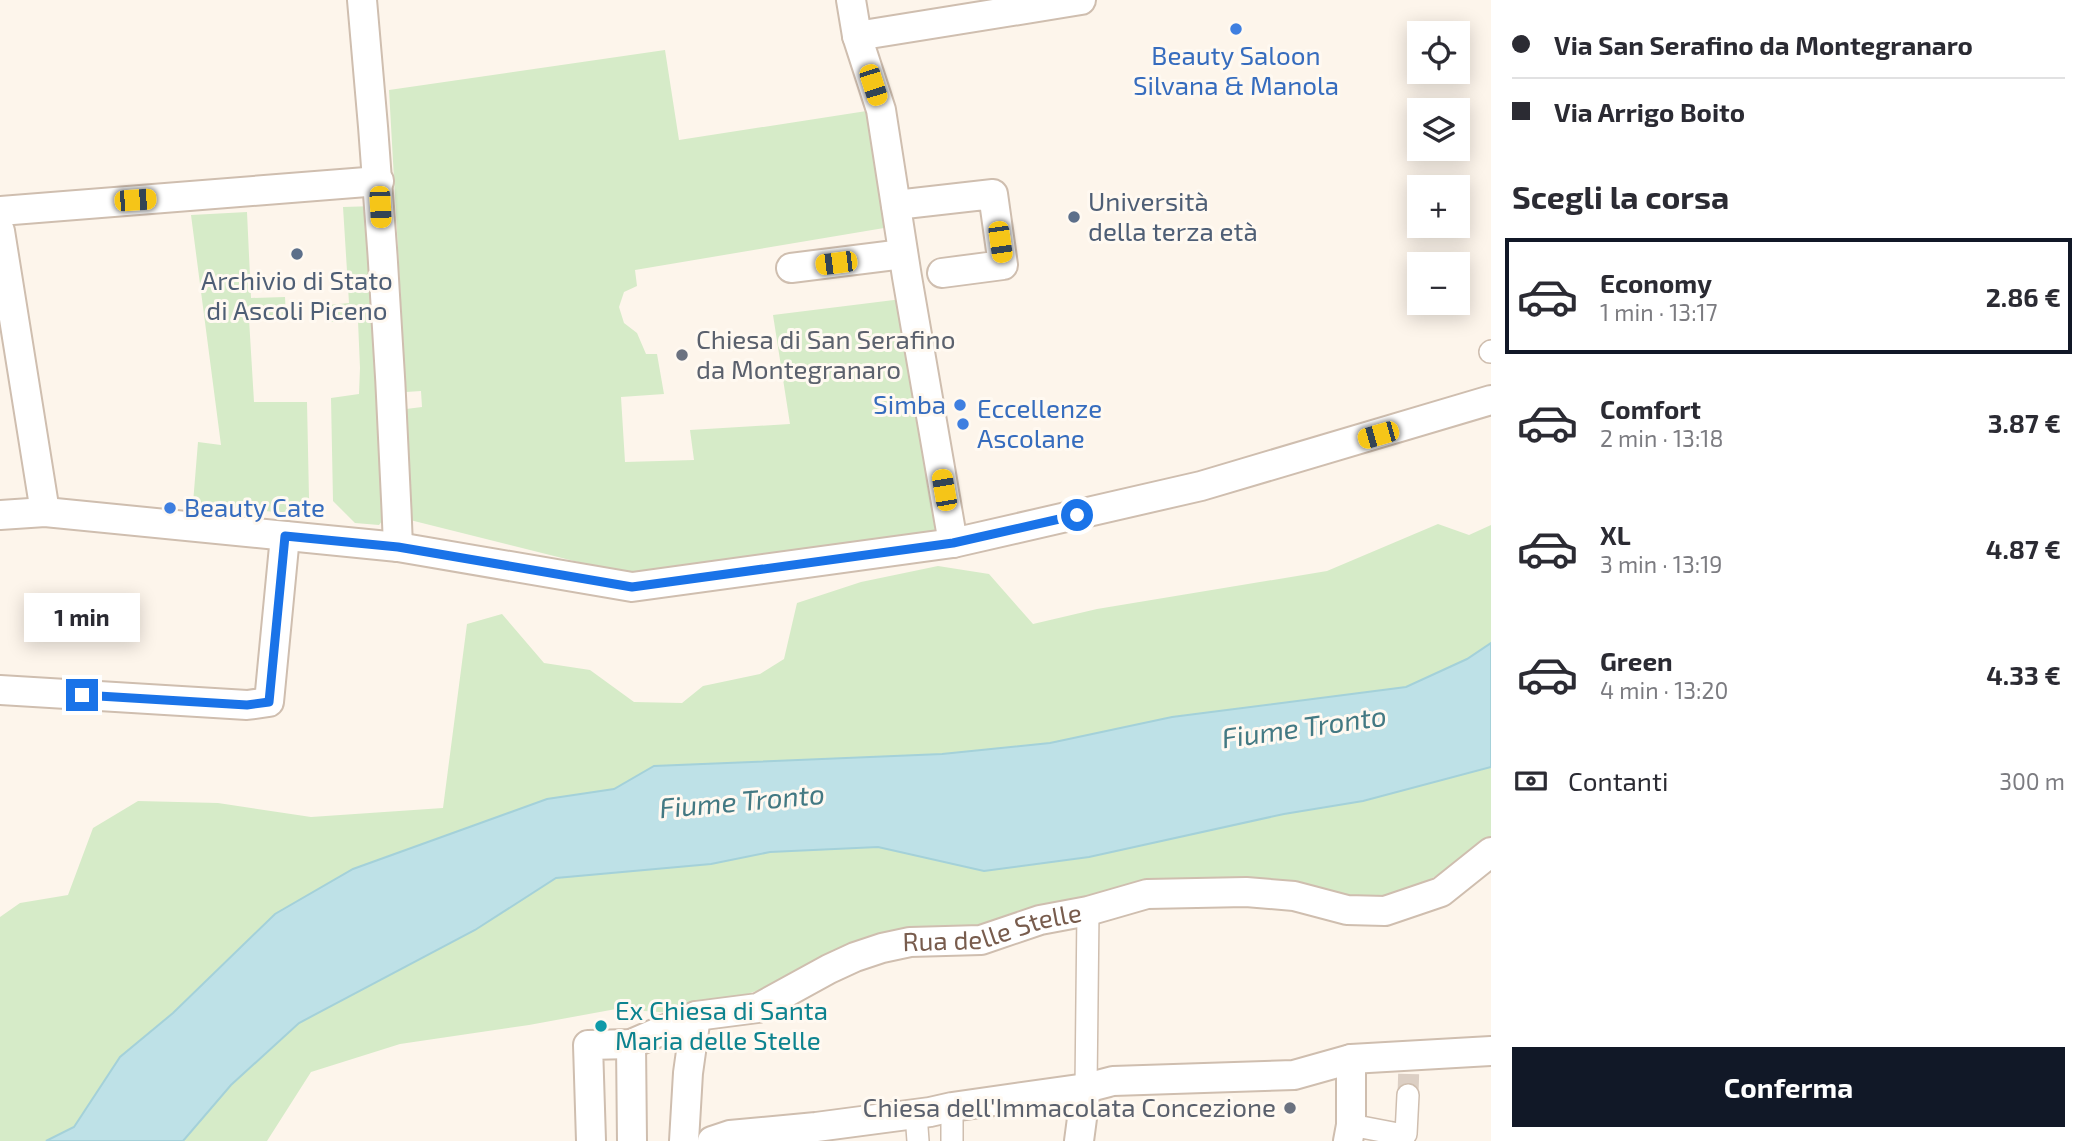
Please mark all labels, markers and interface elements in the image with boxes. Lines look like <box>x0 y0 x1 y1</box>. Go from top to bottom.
marker: Beauty Saloon Silvana & Manola <box>1228 21 1244 37</box>
map controls <box>1407 21 1470 315</box>
button: locate <box>1407 21 1470 84</box>
text: Via San Serafino da Montegranaro <box>1554 29 1973 60</box>
place label: Beauty Saloon Silvana & Manola <box>1133 39 1339 100</box>
car <box>857 62 890 108</box>
text: Via Arrigo Boito <box>1554 96 1745 127</box>
button: layers <box>1407 98 1470 161</box>
button: + <box>1407 175 1470 238</box>
text: Scegli la corsa <box>1512 177 1729 215</box>
car <box>369 185 392 229</box>
place label: Università della terza età <box>1088 185 1258 246</box>
car <box>114 188 157 212</box>
marker: Università della terza età <box>1066 209 1082 225</box>
car <box>987 220 1014 264</box>
marker: Archivio di Stato di Ascoli Piceno <box>289 246 305 262</box>
car <box>814 250 859 276</box>
button: − <box>1407 252 1470 315</box>
place label: Archivio di Stato di Ascoli Piceno <box>201 264 393 325</box>
icon: car <box>1516 265 1579 328</box>
text: Economy <box>1600 267 1712 298</box>
text: 2.86 € <box>1986 281 2061 312</box>
text: 1 min · 13:17 <box>1600 298 1717 326</box>
place label: Chiesa di San Serafino da Montegranaro <box>696 323 955 384</box>
marker: Chiesa di San Serafino da Montegranaro <box>674 347 690 363</box>
place label: Simba <box>873 388 946 419</box>
icon: car <box>1516 391 1579 454</box>
place label: Eccellenze Ascolane <box>977 392 1102 453</box>
text: Comfort <box>1600 393 1701 424</box>
marker: Simba <box>952 397 968 413</box>
text: 3.87 € <box>1988 407 2061 438</box>
marker: Eccellenze Ascolane <box>955 416 971 432</box>
car <box>1355 419 1402 451</box>
text: 2 min · 13:18 <box>1600 424 1723 452</box>
car <box>931 467 958 513</box>
place label: Beauty Cate <box>184 491 325 522</box>
route start <box>1061 499 1093 531</box>
marker: Beauty Cate <box>162 500 178 516</box>
icon: car <box>1516 517 1579 580</box>
text: XL <box>1600 519 1631 550</box>
text: 4.87 € <box>1986 533 2061 564</box>
text: 3 min · 13:19 <box>1600 550 1723 578</box>
callout: 1 min <box>24 594 140 642</box>
text: 1 min <box>54 603 110 631</box>
icon: car <box>1516 643 1579 706</box>
text: Green <box>1600 645 1673 676</box>
text: 4.33 € <box>1986 659 2061 690</box>
text: 4 min · 13:20 <box>1600 676 1728 704</box>
route end <box>66 679 98 711</box>
water label: Fiume Tronto <box>1219 698 1388 754</box>
icon: cash <box>1512 762 1550 800</box>
text: Contanti <box>1568 765 1668 796</box>
text: 300 m <box>1999 767 2065 795</box>
water label: Fiume Tronto <box>658 776 826 824</box>
street label: Rua delle Stelle <box>902 896 1084 956</box>
place label: Ex Chiesa di Santa Maria delle Stelle <box>615 994 828 1055</box>
marker: Ex Chiesa di Santa Maria delle Stelle <box>593 1018 609 1034</box>
button: Conferma <box>1512 1047 2065 1127</box>
place label: Chiesa dell'Immacolata Concezione <box>863 1091 1276 1122</box>
marker: Chiesa dell'Immacolata Concezione <box>1282 1100 1298 1116</box>

